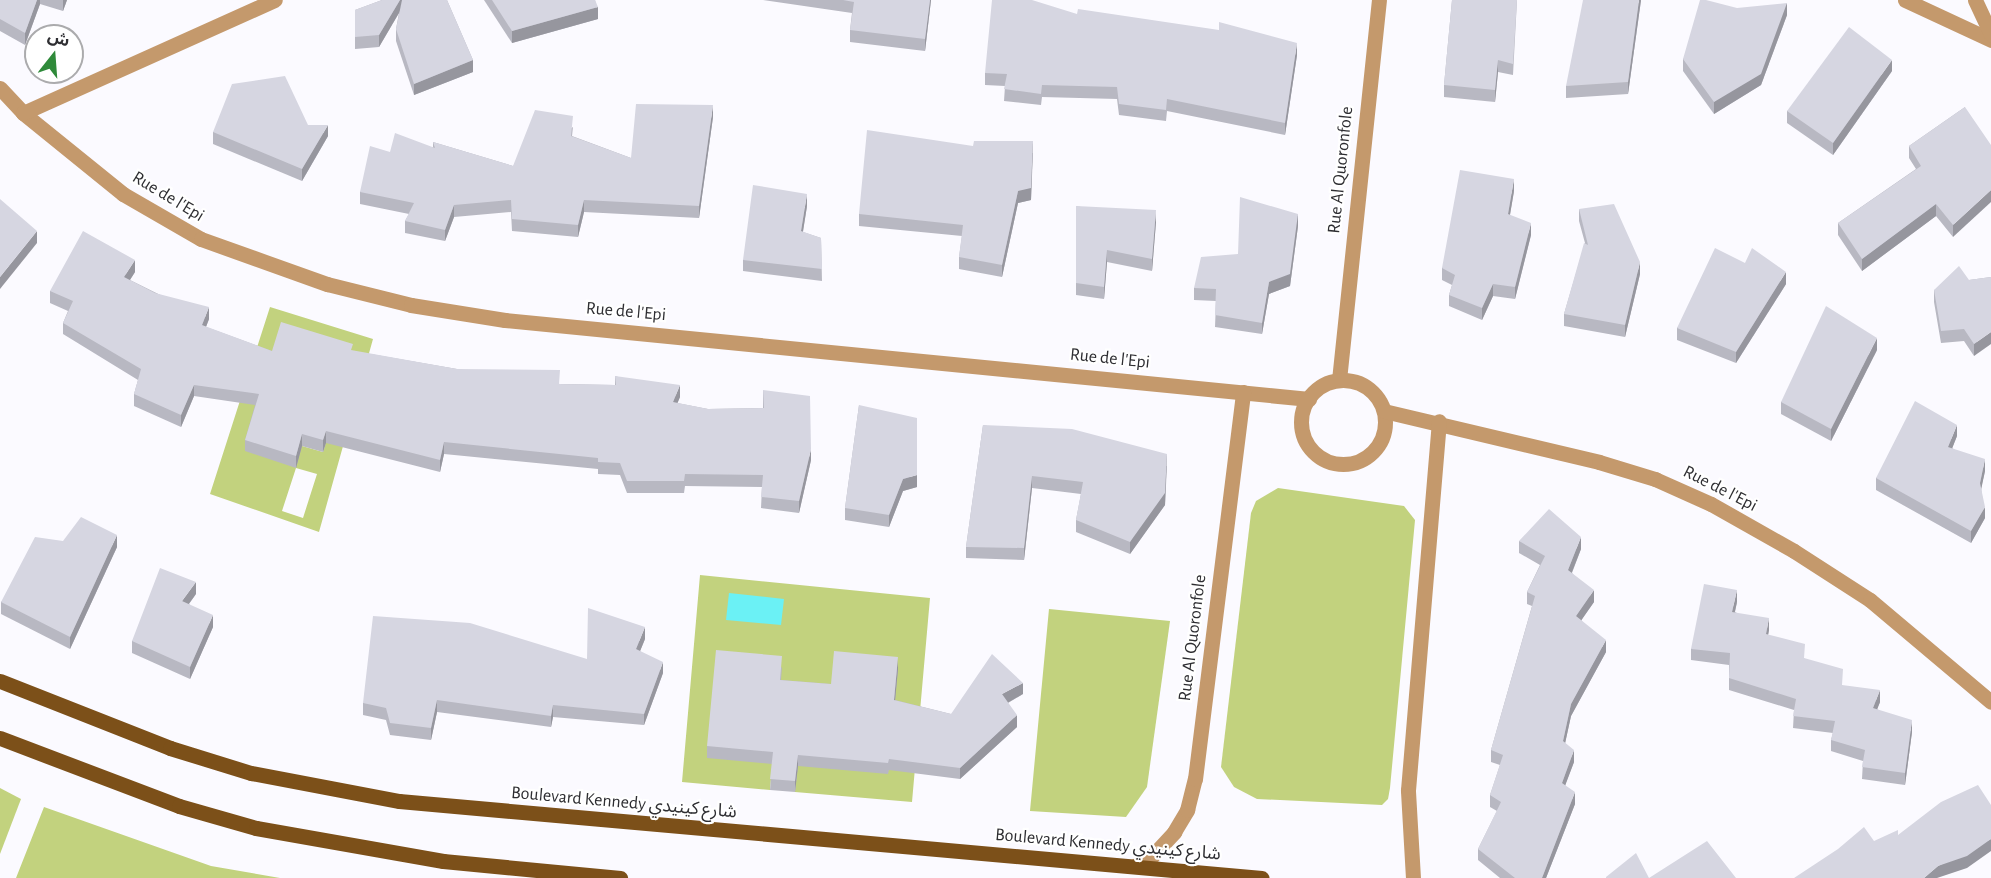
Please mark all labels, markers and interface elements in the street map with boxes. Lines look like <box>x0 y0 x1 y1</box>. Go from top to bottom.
north arrow <box>24 24 84 84</box>
text: ش <box>46 28 71 50</box>
street label: Rue Al Quoronfole <box>1324 105 1358 235</box>
street label: Rue de l'Epi <box>128 167 208 227</box>
street label: Rue de l'Epi <box>585 298 667 326</box>
street label: Rue de l'Epi <box>1069 344 1151 374</box>
street label: Rue de l'Epi <box>1679 461 1761 517</box>
street label: Rue Al Quoronfole <box>1175 573 1211 703</box>
street label: Boulevard Kennedy شارع كينيدي <box>510 782 738 824</box>
street label: Boulevard Kennedy شارع كينيدي <box>994 824 1222 866</box>

